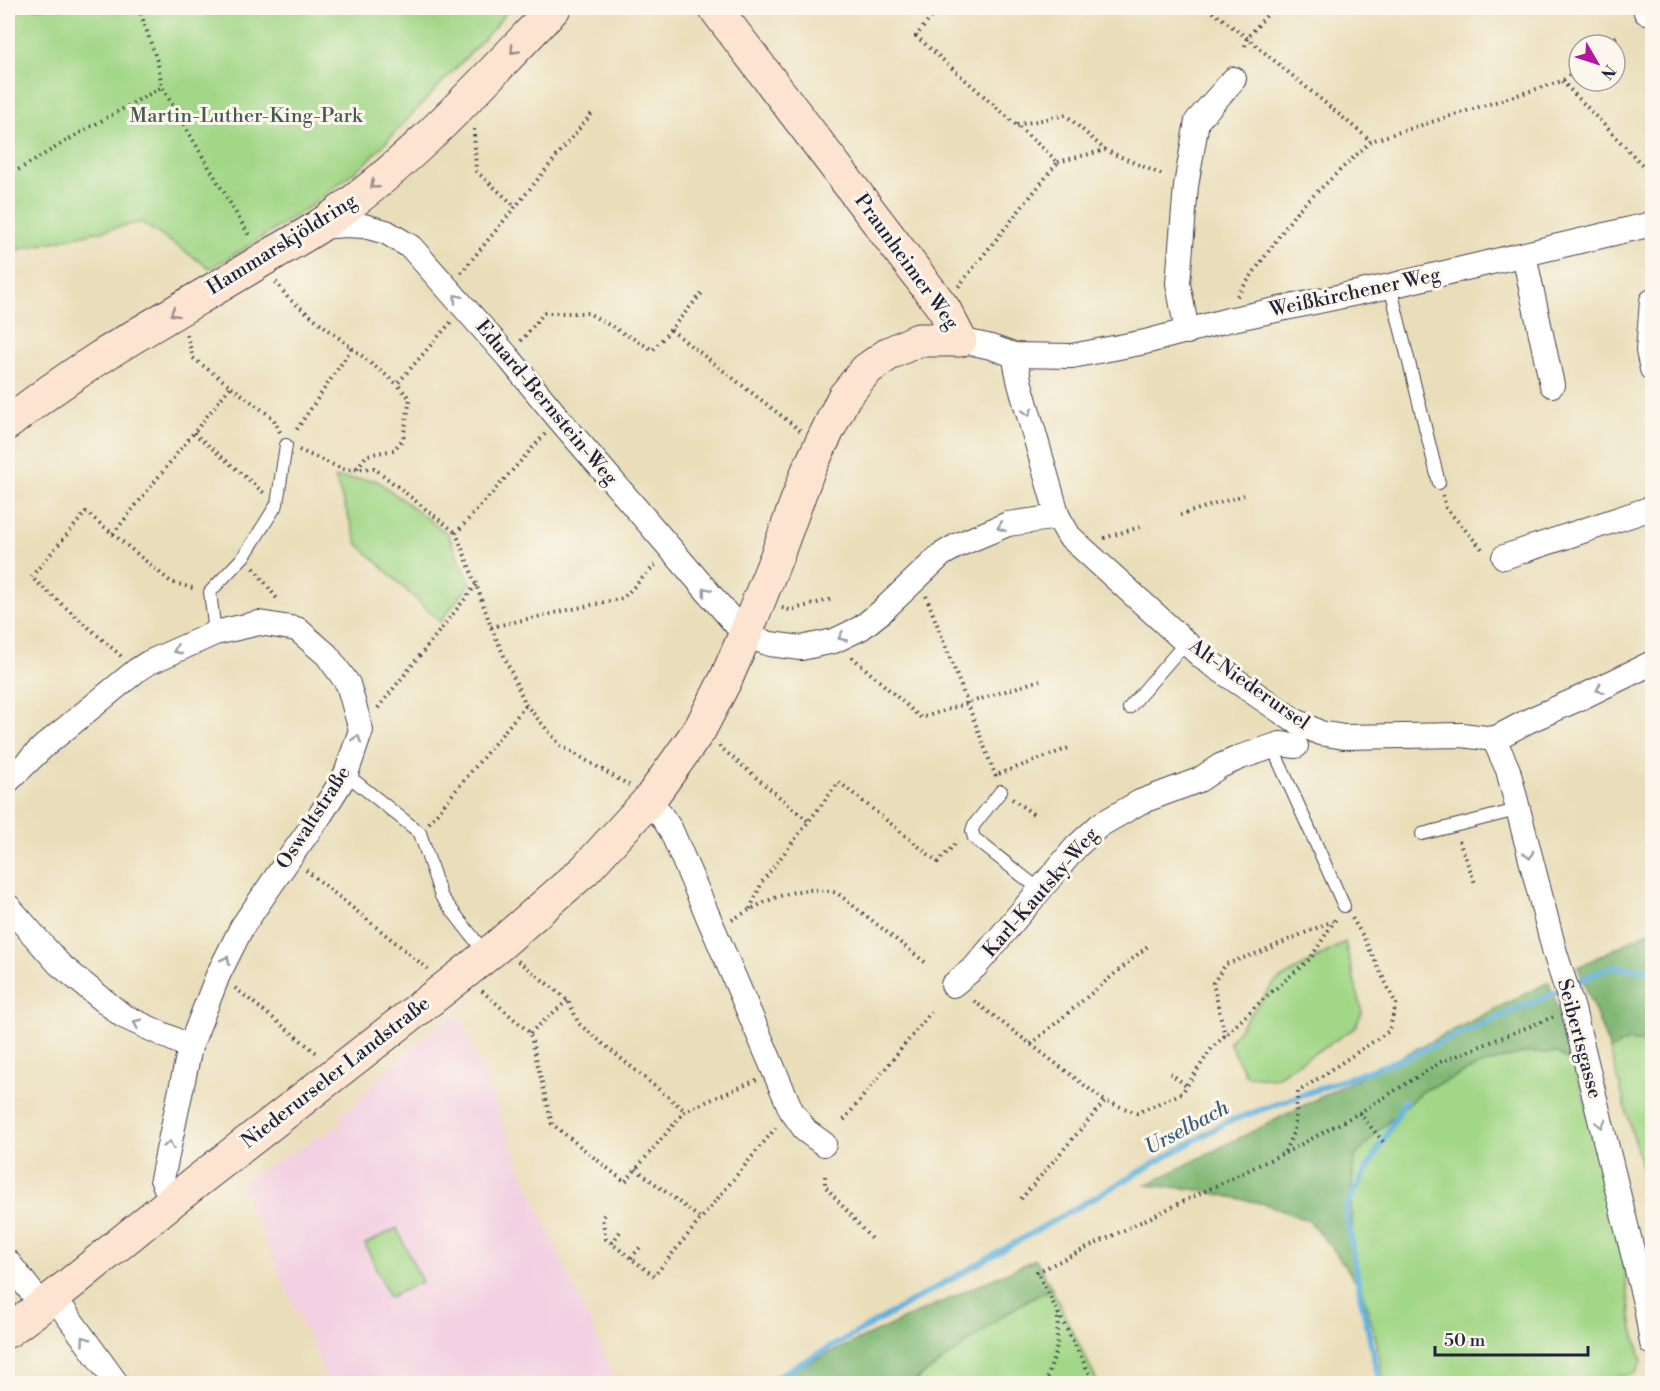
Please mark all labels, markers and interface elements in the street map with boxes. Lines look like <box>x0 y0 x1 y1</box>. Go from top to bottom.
north arrow <box>1567 33 1627 93</box>
one-way arrow <box>510 43 521 54</box>
text: N <box>1596 61 1620 83</box>
park label: Martin-Luther-King-Park <box>130 104 364 129</box>
one-way arrow <box>369 178 380 189</box>
street label: Hammarskjöldring <box>202 188 362 301</box>
street label: Praunheimer Weg <box>848 189 964 335</box>
street label: Weißkirchener Weg <box>1266 263 1443 324</box>
one-way arrow <box>454 294 465 305</box>
one-way arrow <box>170 306 180 317</box>
street label: Eduard-Bernstein-Weg <box>470 315 623 491</box>
one-way arrow <box>1021 406 1033 417</box>
one-way arrow <box>996 520 1006 533</box>
one-way arrow <box>702 587 713 598</box>
one-way arrow <box>838 630 849 642</box>
street label: Alt-Niederursel <box>1183 634 1314 736</box>
one-way arrow <box>173 643 184 655</box>
one-way arrow <box>1595 681 1606 693</box>
one-way arrow <box>350 734 362 745</box>
street label: Oswaltstraße <box>271 762 357 874</box>
street label: Karl-Kautsky-Weg <box>978 822 1105 963</box>
one-way arrow <box>1522 850 1535 860</box>
one-way arrow <box>219 955 230 966</box>
street label: Seibertsgasse <box>1551 976 1607 1102</box>
street label: Niederurseler Landstraße <box>237 992 435 1154</box>
one-way arrow <box>132 1018 143 1030</box>
water label: Urselbach <box>1140 1095 1234 1161</box>
one-way arrow <box>1594 1118 1607 1128</box>
one-way arrow <box>162 1141 175 1151</box>
scale bar <box>1435 1319 1588 1357</box>
text: 50 m <box>1444 1329 1486 1352</box>
one-way arrow <box>82 1336 93 1347</box>

